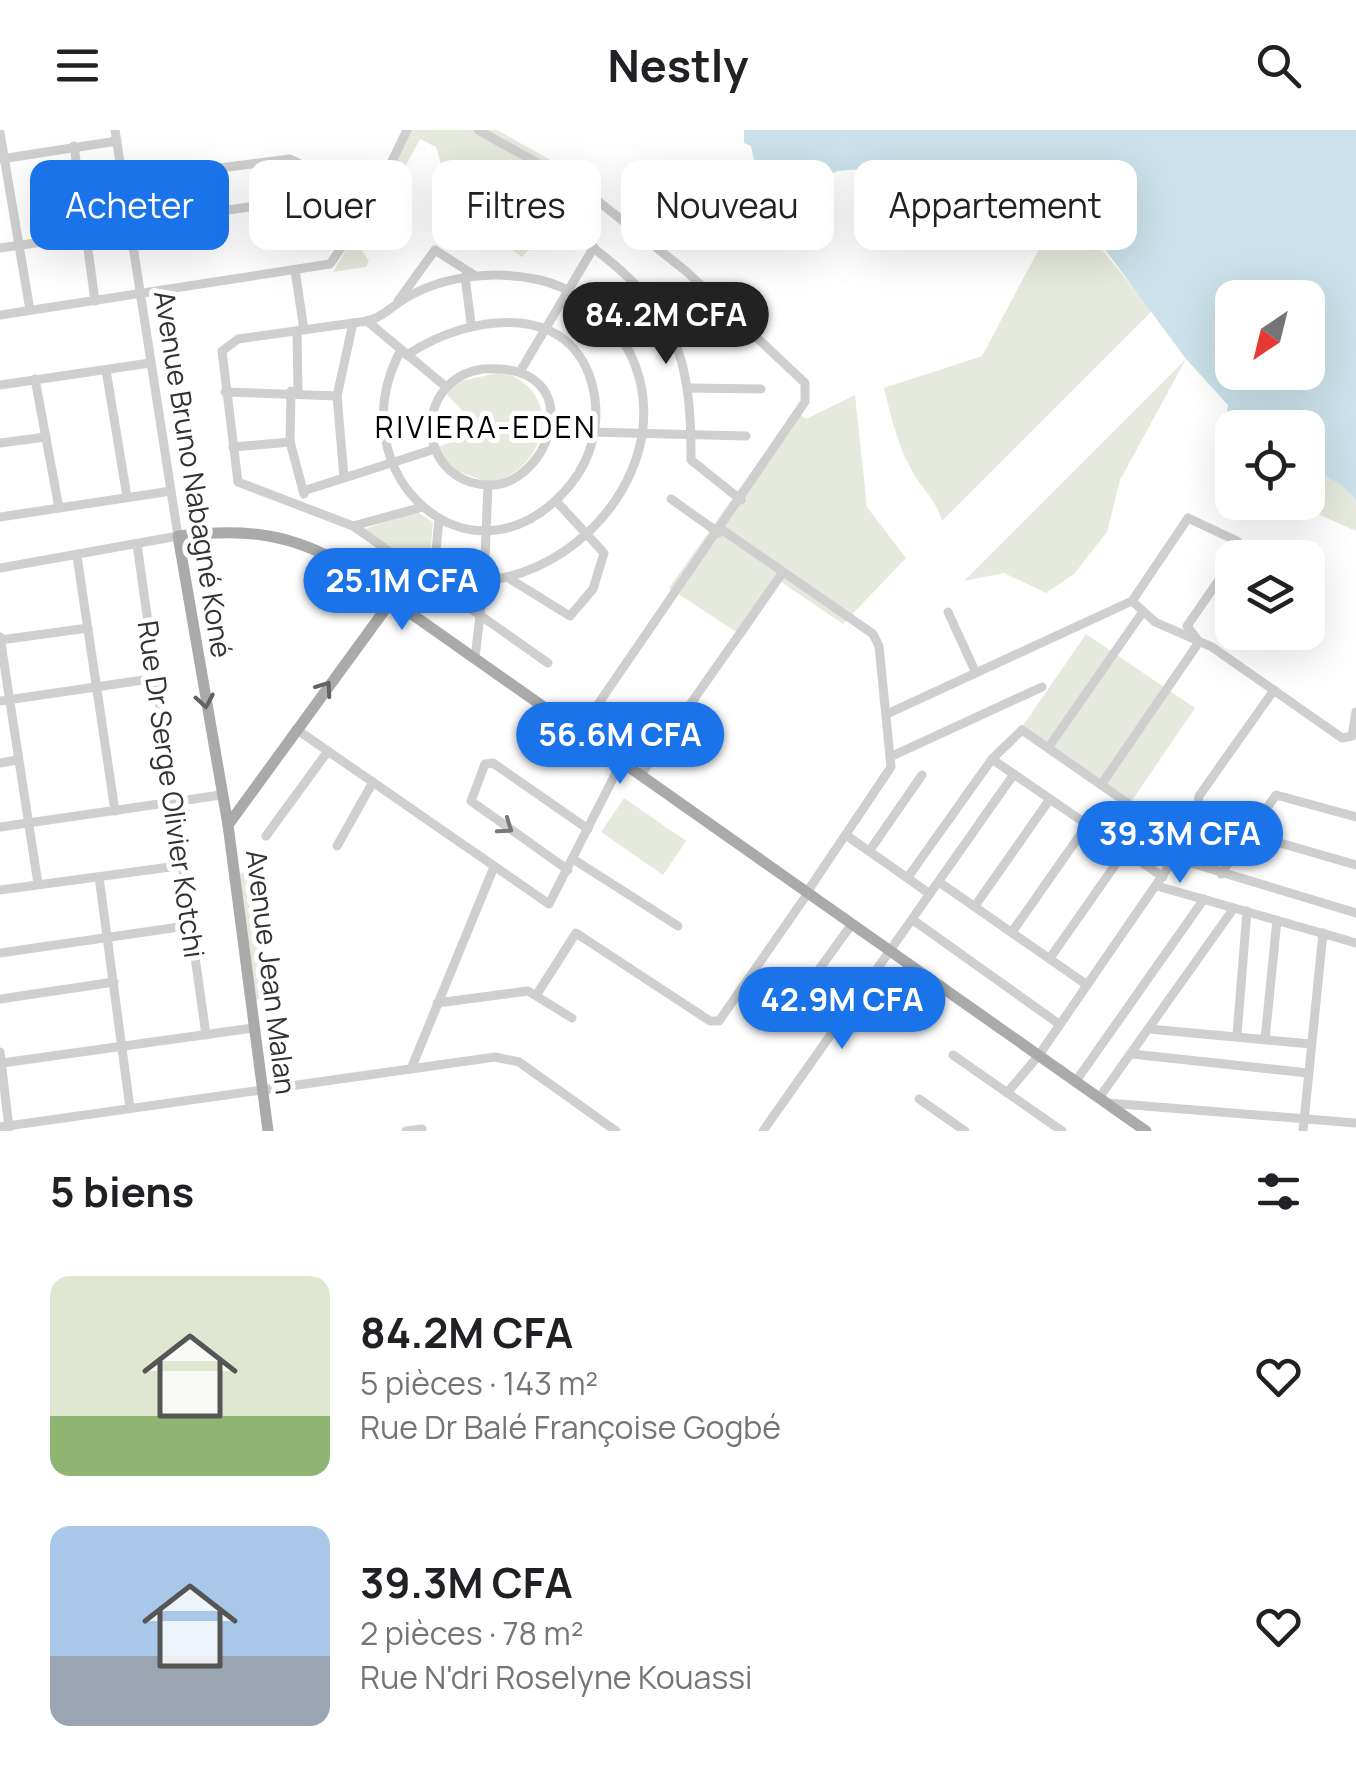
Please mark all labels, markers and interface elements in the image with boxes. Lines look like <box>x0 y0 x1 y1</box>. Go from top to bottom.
text: Nestly <box>607 34 749 96</box>
icon: menu <box>50 38 105 93</box>
icon: search <box>1251 38 1306 93</box>
chip: Acheter <box>30 160 229 250</box>
chip: Louer <box>249 160 412 250</box>
chip: Filtres <box>432 160 601 250</box>
chip: Nouveau <box>621 160 834 250</box>
chip: Appartement <box>854 160 1137 250</box>
north arrow <box>1215 280 1325 390</box>
map controls <box>1215 280 1325 650</box>
pin: 84.2M CFA <box>552 282 780 367</box>
street label: Avenue Bruno Nabagné Koné <box>146 288 242 660</box>
text: 84.2M CFA <box>585 292 747 336</box>
district label: RIVIERA-EDEN <box>375 406 597 447</box>
button: locate <box>1215 410 1325 520</box>
button: layers <box>1215 540 1325 650</box>
pin: 25.1M CFA <box>288 548 516 633</box>
text: 25.1M CFA <box>326 558 478 602</box>
street label: Rue Dr Serge Olivier Kotchi <box>130 618 214 960</box>
one-way arrow <box>313 681 331 700</box>
one-way arrow <box>194 693 215 710</box>
pin: 56.6M CFA <box>506 702 734 787</box>
text: 56.6M CFA <box>538 712 702 756</box>
pin: 39.3M CFA <box>1066 801 1294 886</box>
text: 39.3M CFA <box>1099 811 1261 855</box>
one-way arrow <box>495 815 514 833</box>
street label: Avenue Jean Malan <box>238 848 306 1096</box>
pin: 42.9M CFA <box>728 967 956 1052</box>
text: 42.9M CFA <box>760 977 924 1021</box>
text: 5 biens <box>50 1162 194 1220</box>
icon: filters <box>1251 1164 1306 1219</box>
text: 84.2M CFA <box>360 1303 573 1361</box>
icon: home <box>130 1316 250 1436</box>
icon: heart <box>1251 1349 1306 1404</box>
text: 5 pièces · 143 m² <box>360 1361 598 1405</box>
text: Rue Dr Balé Françoise Gogbé <box>360 1405 781 1449</box>
text: 39.3M CFA <box>360 1553 573 1611</box>
icon: home <box>130 1566 250 1686</box>
icon: heart <box>1251 1599 1306 1654</box>
text: 2 pièces · 78 m² <box>360 1611 584 1655</box>
text: Rue N'dri Roselyne Kouassi <box>360 1655 752 1699</box>

